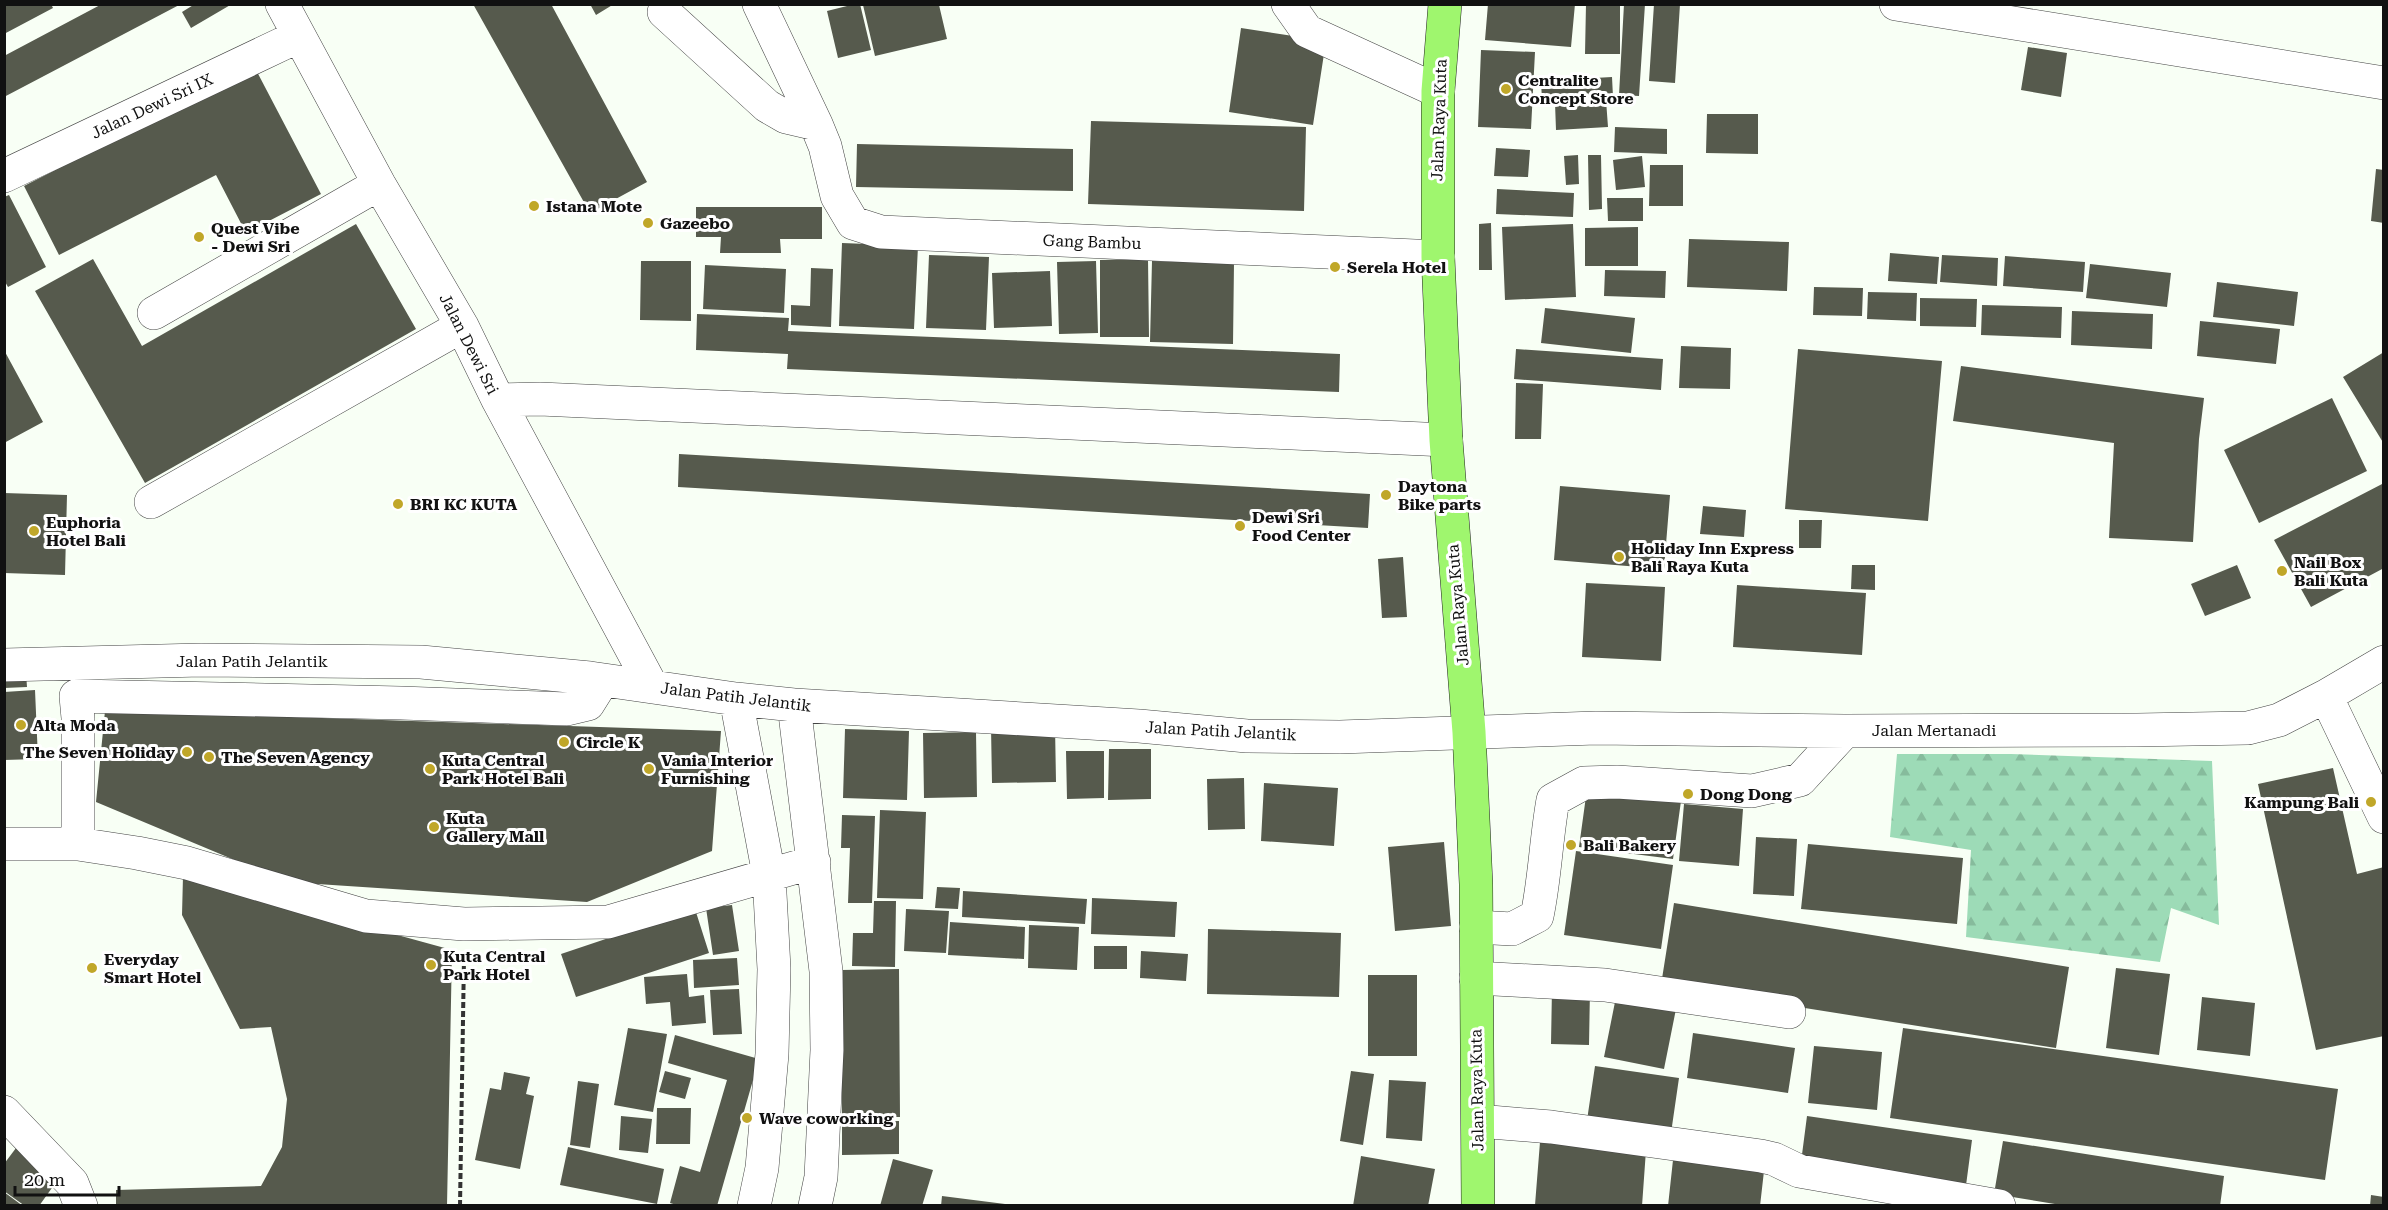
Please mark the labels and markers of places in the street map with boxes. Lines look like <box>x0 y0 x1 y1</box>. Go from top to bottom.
place label: Centralite Concept Store <box>1518 71 1634 108</box>
marker: Centralite Concept Store <box>1499 82 1513 96</box>
place label: Istana Mote <box>546 197 642 216</box>
marker: Istana Mote <box>527 199 541 213</box>
place label: Gazeebo <box>660 214 730 233</box>
marker: Gazeebo <box>641 216 655 230</box>
place label: Quest Vibe - Dewi Sri <box>211 219 300 256</box>
marker: Quest Vibe - Dewi Sri <box>192 230 206 244</box>
place label: Serela Hotel <box>1347 258 1447 277</box>
marker: Serela Hotel <box>1328 260 1342 274</box>
place label: Daytona Bike parts <box>1398 477 1481 514</box>
marker: Daytona Bike parts <box>1379 488 1393 502</box>
place label: BRI KC KUTA <box>410 495 518 514</box>
marker: BRI KC KUTA <box>391 497 405 511</box>
place label: Dewi Sri Food Center <box>1252 508 1351 545</box>
place label: Euphoria Hotel Bali <box>46 513 126 550</box>
marker: Dewi Sri Food Center <box>1233 519 1247 533</box>
marker: Euphoria Hotel Bali <box>27 524 41 538</box>
place label: Holiday Inn Express Bali Raya Kuta <box>1631 539 1794 576</box>
marker: Holiday Inn Express Bali Raya Kuta <box>1612 550 1626 564</box>
place label: Nail Box Bali Kuta <box>2294 553 2369 590</box>
marker: Nail Box Bali Kuta <box>2275 564 2289 578</box>
place label: Alta Moda <box>33 716 116 735</box>
marker: Alta Moda <box>14 718 28 732</box>
place label: Circle K <box>576 733 641 752</box>
marker: Circle K <box>557 735 571 749</box>
place label: The Seven Holiday <box>23 743 175 762</box>
marker: The Seven Holiday <box>180 745 194 759</box>
place label: The Seven Agency <box>221 748 370 767</box>
marker: The Seven Agency <box>202 750 216 764</box>
place label: Kuta Central Park Hotel Bali <box>442 751 565 788</box>
place label: Vania Interior Furnishing <box>661 751 773 788</box>
marker: Kuta Central Park Hotel Bali <box>423 762 437 776</box>
marker: Vania Interior Furnishing <box>642 762 656 776</box>
place label: Dong Dong <box>1700 785 1792 804</box>
marker: Dong Dong <box>1681 787 1695 801</box>
place label: Kampung Bali <box>2244 793 2360 812</box>
marker: Kampung Bali <box>2364 795 2378 809</box>
place label: Kuta Gallery Mall <box>446 809 545 846</box>
marker: Kuta Gallery Mall <box>427 820 441 834</box>
place label: Bali Bakery <box>1583 836 1677 855</box>
marker: Bali Bakery <box>1564 838 1578 852</box>
place label: Kuta Central Park Hotel <box>443 947 546 984</box>
place label: Everyday Smart Hotel <box>104 950 202 987</box>
marker: Kuta Central Park Hotel <box>424 958 438 972</box>
marker: Everyday Smart Hotel <box>85 961 99 975</box>
place label: Wave coworking <box>759 1109 894 1128</box>
marker: Wave coworking <box>740 1111 754 1125</box>

